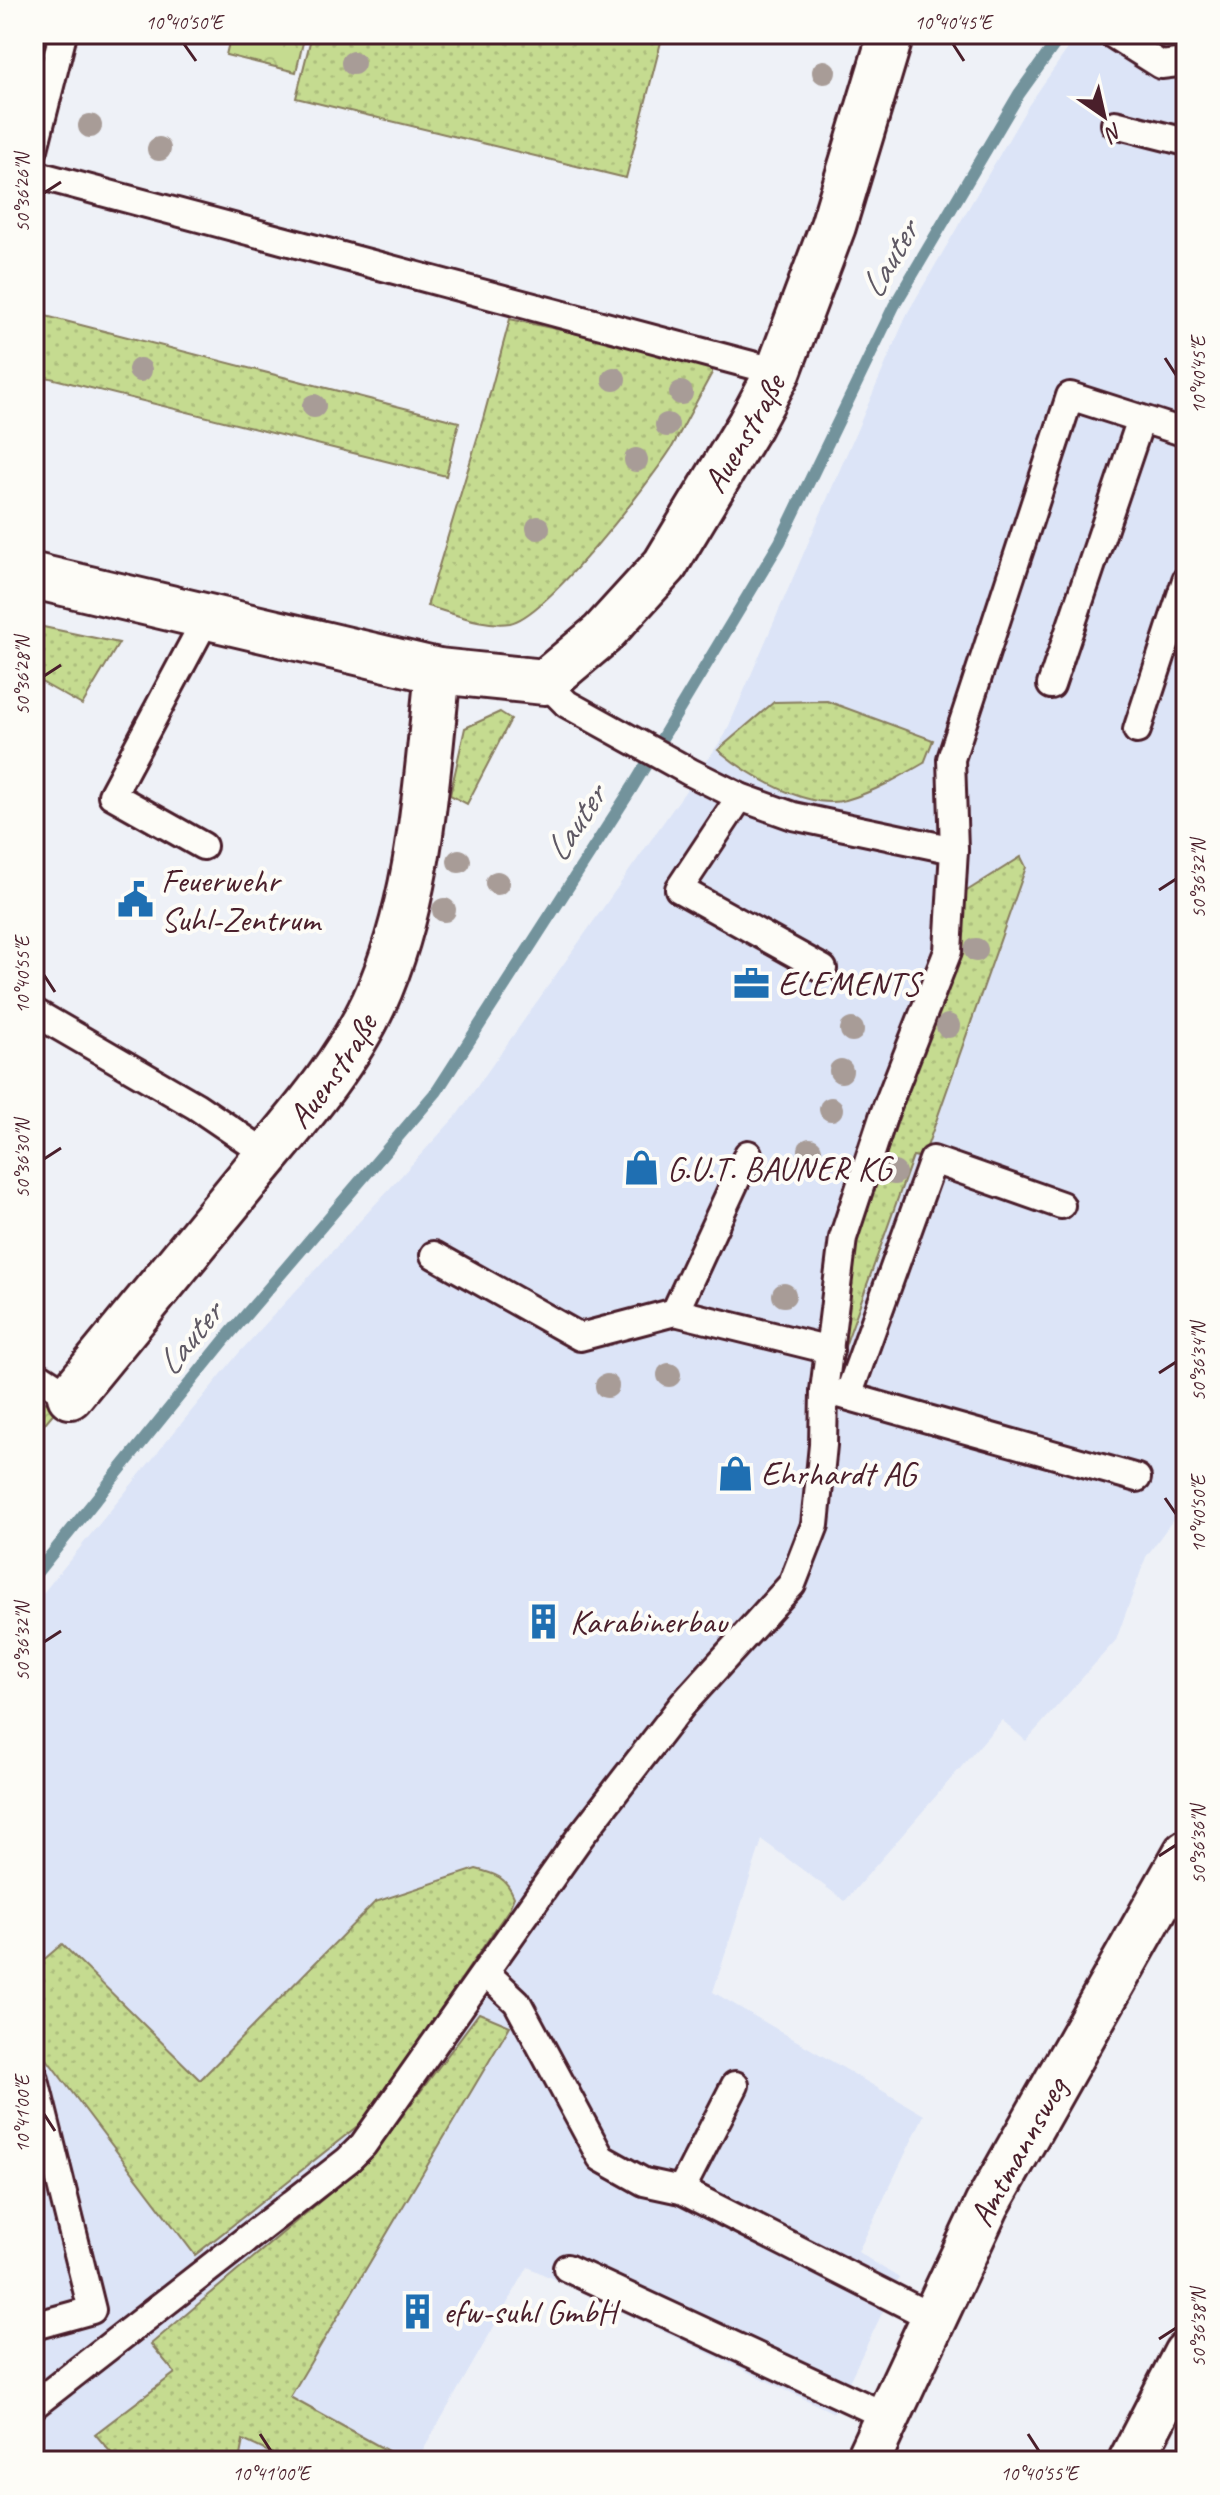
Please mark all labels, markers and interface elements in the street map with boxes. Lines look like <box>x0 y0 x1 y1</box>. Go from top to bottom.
text: 10°40'50"E <box>145 10 225 35</box>
text: 10°40'45"E <box>914 10 994 35</box>
north arrow <box>1064 76 1144 156</box>
text: N <box>1098 116 1128 149</box>
text: 50°36'26"N <box>10 151 35 232</box>
water label: Lauter <box>849 209 932 306</box>
text: 10°40'45"E <box>1186 334 1211 414</box>
street label: Auenstraße <box>693 364 796 500</box>
text: 50°36'28"N <box>10 634 35 715</box>
water label: Lauter <box>533 773 619 870</box>
text: 50°36'32"N <box>1186 837 1211 918</box>
place label: Feuerwehr Suhl-Zentrum <box>161 859 323 941</box>
public building icon: Feuerwehr Suhl-Zentrum <box>116 881 154 919</box>
text: 10°40'55"E <box>10 934 35 1014</box>
place label: ELEMENTS <box>778 962 924 1005</box>
office icon: ELEMENTS <box>733 964 771 1002</box>
street label: Auenstraße <box>278 1004 388 1137</box>
text: 50°36'30"N <box>10 1117 35 1198</box>
place label: G.U.T. BAUNER KG <box>667 1147 894 1190</box>
shop icon: G.U.T. BAUNER KG <box>622 1149 660 1187</box>
water label: Lauter <box>145 1289 235 1385</box>
text: 50°36'34"N <box>1186 1320 1211 1401</box>
place label: Ehrhardt AG <box>761 1452 919 1495</box>
shop icon: Ehrhardt AG <box>716 1454 754 1492</box>
text: 10°40'50"E <box>1186 1473 1211 1553</box>
text: 50°36'32"N <box>10 1600 35 1681</box>
place label: Karabinerbau <box>570 1600 729 1643</box>
building icon: Karabinerbau <box>525 1602 563 1640</box>
text: 50°36'36"N <box>1186 1803 1211 1884</box>
street label: Amtmannsweg <box>959 2067 1078 2233</box>
text: 10°41'00"E <box>10 2073 35 2153</box>
text: 50°36'38"N <box>1186 2286 1211 2367</box>
place label: efw-suhl GmbH <box>443 2290 621 2333</box>
building icon: efw-suhl GmbH <box>398 2292 436 2330</box>
text: 10°41'00"E <box>232 2461 312 2486</box>
text: 10°40'55"E <box>1000 2461 1080 2486</box>

